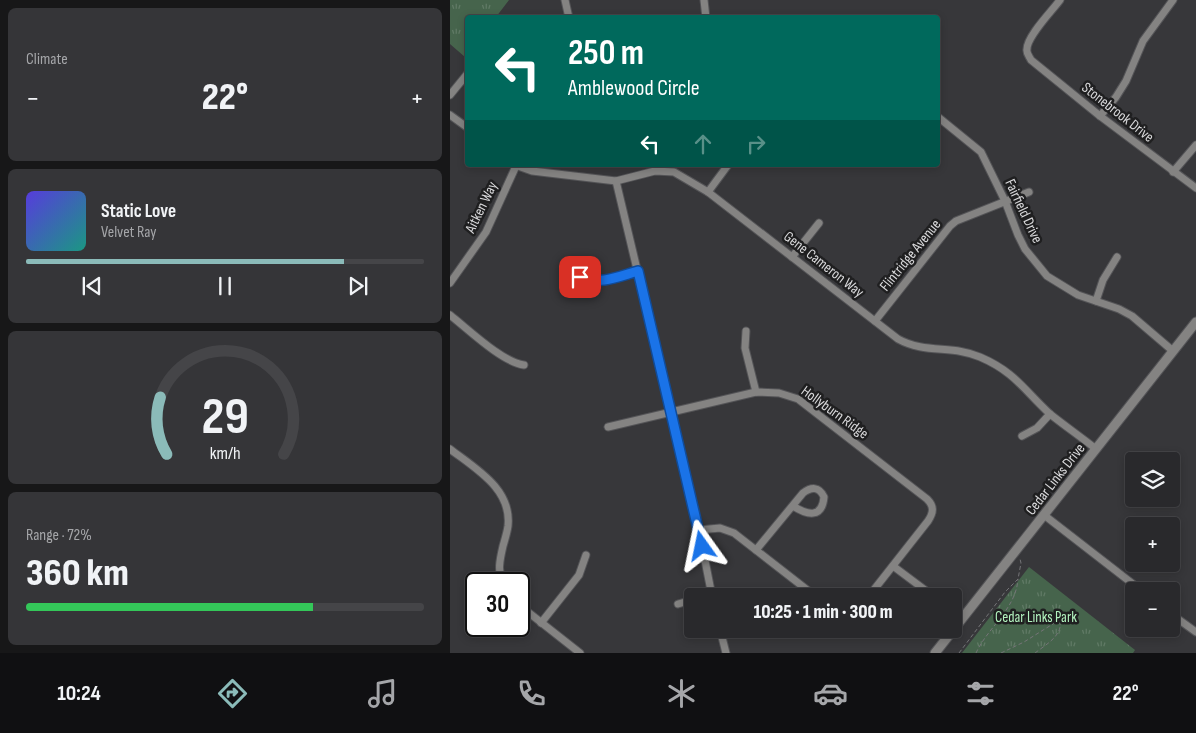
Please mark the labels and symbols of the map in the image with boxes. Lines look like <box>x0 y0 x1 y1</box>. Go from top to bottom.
street label: Stonebrook Drive <box>1078 78 1158 147</box>
street label: Fairfield Drive <box>1000 176 1047 246</box>
street label: Aitken Way <box>460 178 502 237</box>
street label: Flintridge Avenue <box>876 216 945 295</box>
street label: Gene Cameron Way <box>780 227 868 302</box>
pin <box>559 256 601 298</box>
street label: Hollyburn Ridge <box>797 382 872 443</box>
street label: Cedar Links Drive <box>1021 440 1089 519</box>
position arrow <box>675 519 727 571</box>
speed limit sign: 30 <box>465 572 530 637</box>
park label: Cedar Links Park <box>995 608 1077 627</box>

